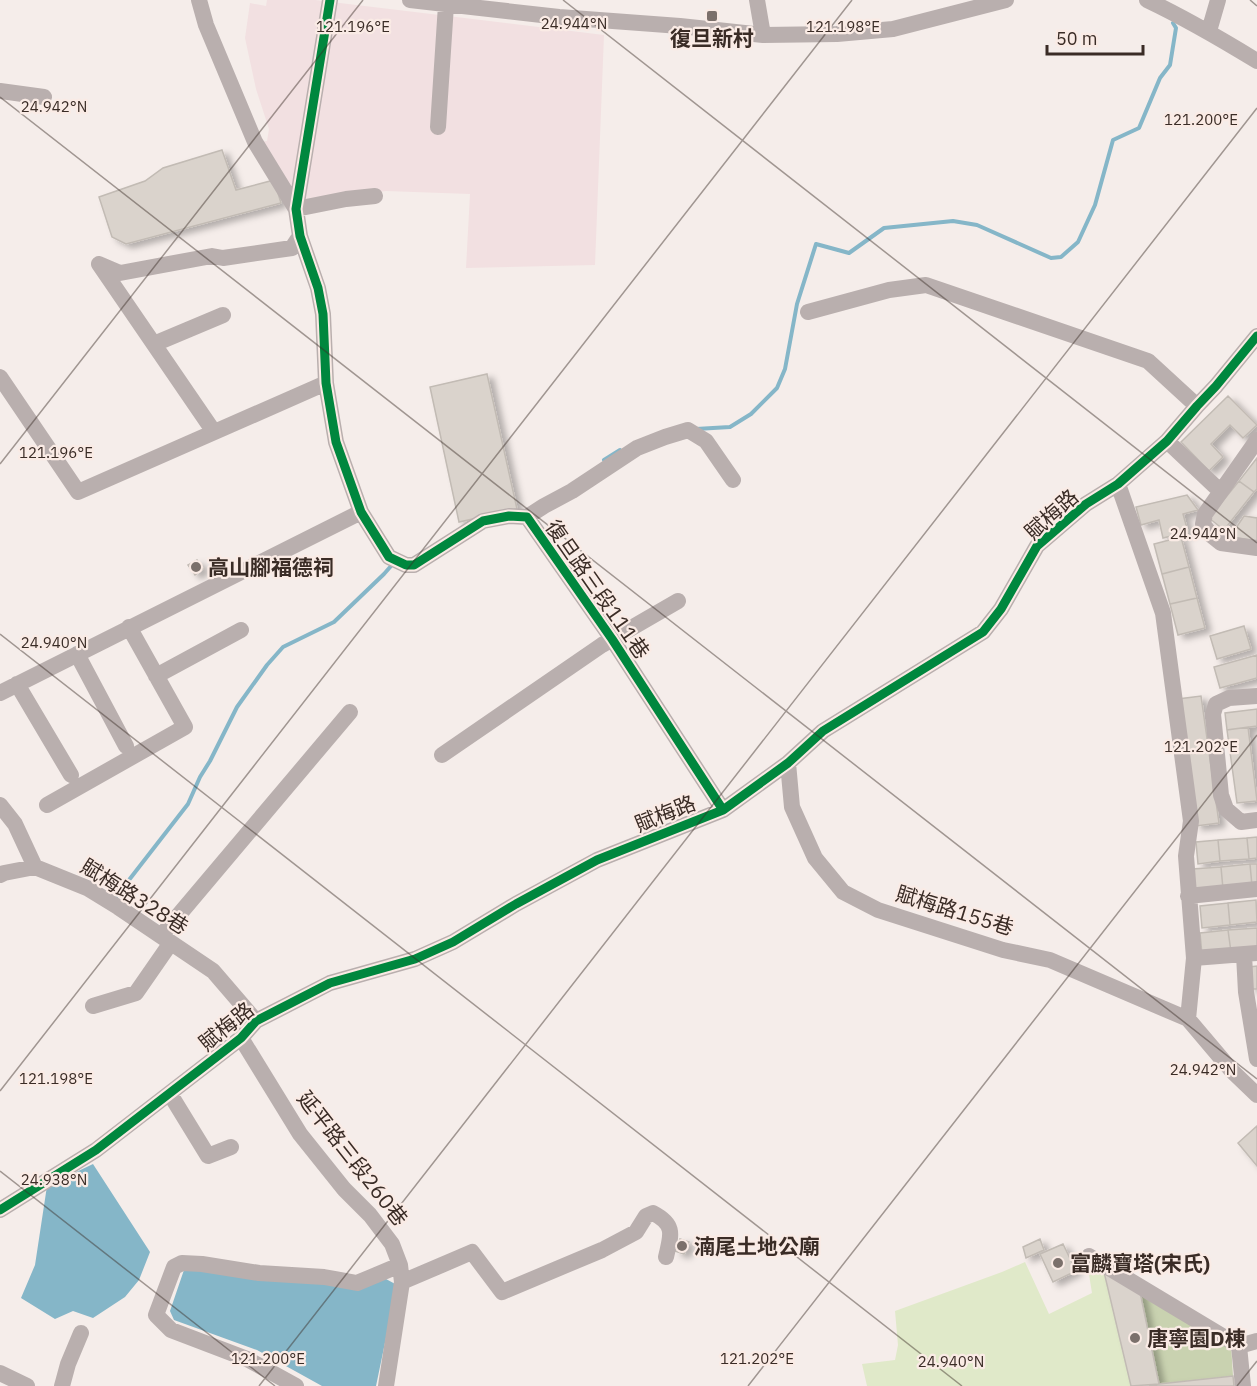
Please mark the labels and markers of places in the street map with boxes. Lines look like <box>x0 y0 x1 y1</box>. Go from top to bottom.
marker: 復旦新村 <box>705 9 719 23</box>
place label: 復旦新村 <box>670 24 754 52</box>
place label: 高山腳福德祠 <box>208 553 334 581</box>
marker: 高山腳福德祠 <box>189 560 203 574</box>
place label: 湳尾土地公廟 <box>694 1232 820 1260</box>
marker: 湳尾土地公廟 <box>675 1239 689 1253</box>
place label: 富麟寶塔(宋氏) <box>1070 1249 1210 1277</box>
marker: 富麟寶塔(宋氏) <box>1051 1256 1065 1270</box>
place label: 唐寧園D棟 <box>1147 1324 1246 1352</box>
marker: 唐寧園D棟 <box>1128 1331 1142 1345</box>

